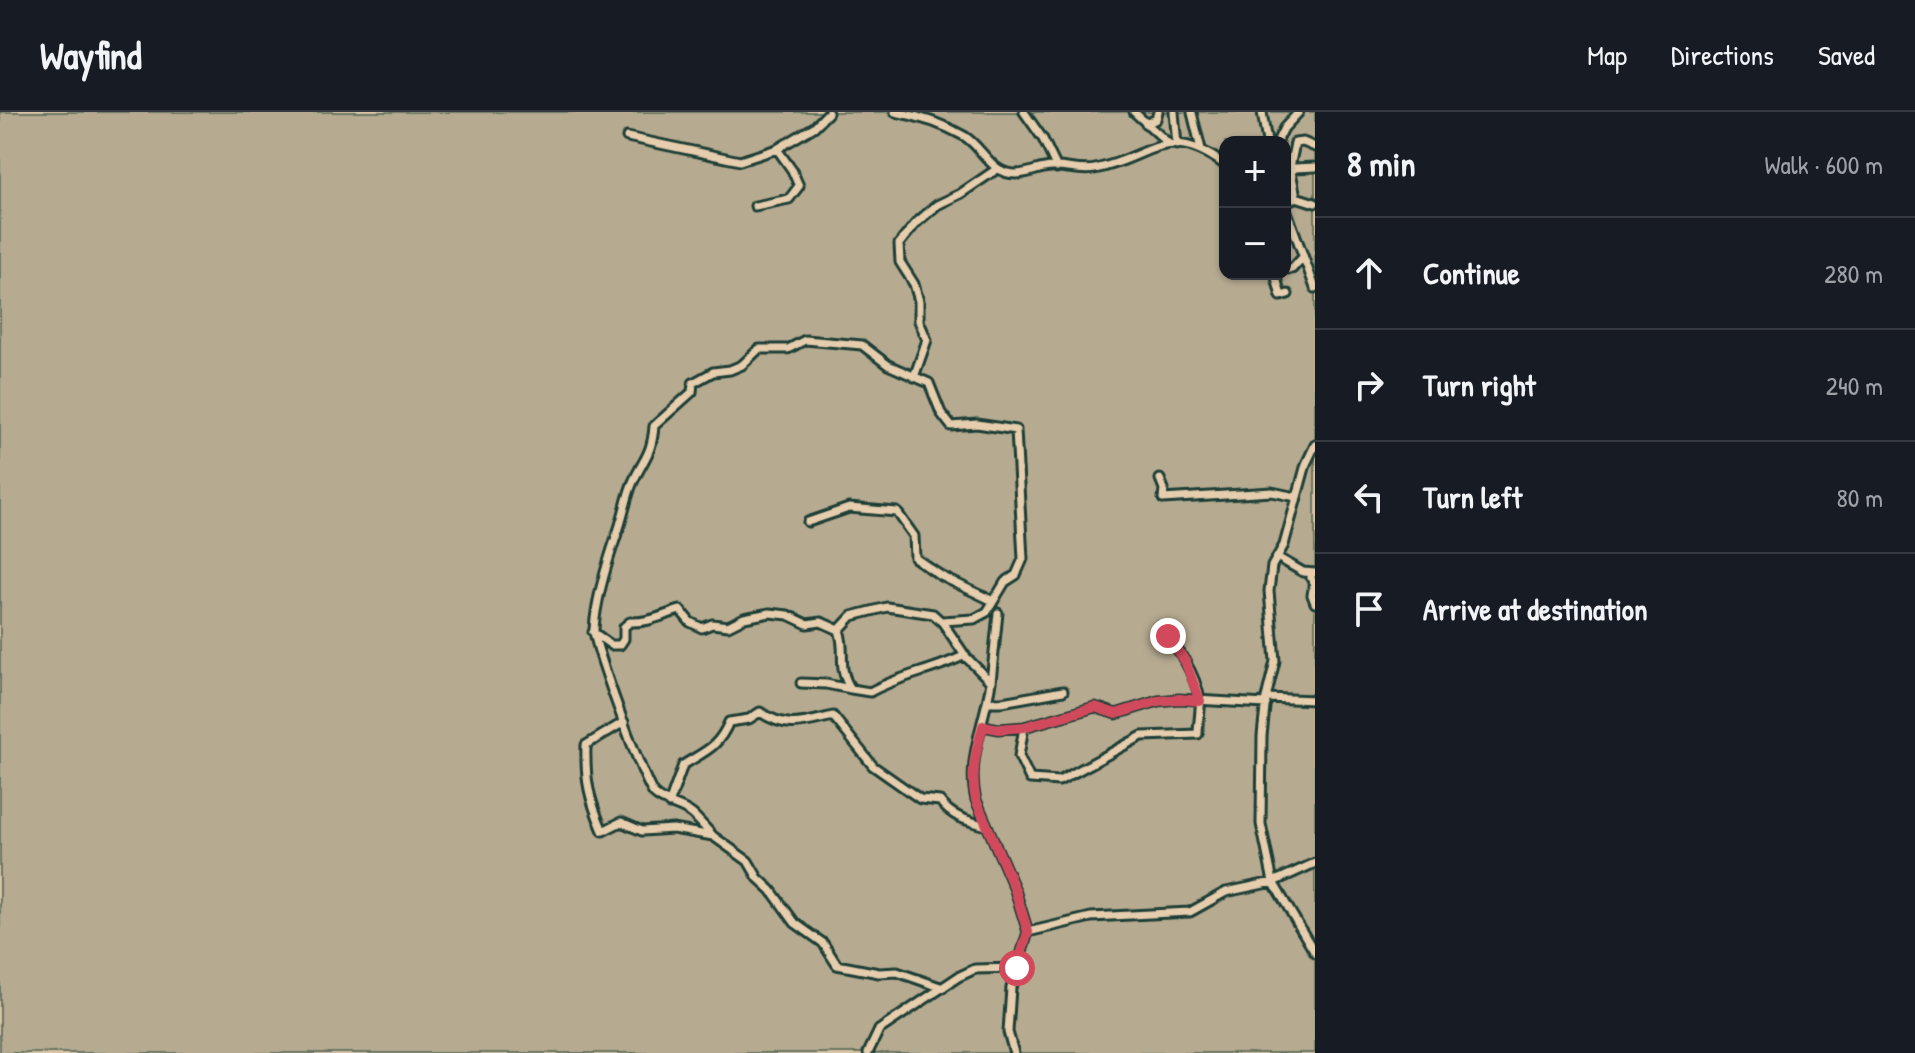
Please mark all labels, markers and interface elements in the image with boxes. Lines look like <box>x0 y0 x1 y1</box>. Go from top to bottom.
text: Wayfind <box>40 29 142 81</box>
text: Map <box>1587 36 1627 74</box>
text: Directions <box>1671 36 1774 74</box>
text: Saved <box>1818 36 1875 74</box>
map controls <box>1219 136 1291 280</box>
button: + <box>1219 136 1291 208</box>
text: 8 min <box>1347 141 1416 187</box>
text: Walk · 600 m <box>1765 147 1883 182</box>
button: − <box>1219 208 1291 280</box>
icon: ahead <box>1347 251 1391 295</box>
text: Continue <box>1423 253 1520 293</box>
text: 280 m <box>1824 256 1883 291</box>
icon: right <box>1347 363 1391 407</box>
text: Turn right <box>1423 365 1536 405</box>
text: 240 m <box>1826 368 1883 403</box>
icon: left <box>1347 475 1391 519</box>
text: Turn left <box>1423 477 1522 517</box>
text: 80 m <box>1836 480 1883 515</box>
icon: arrive <box>1347 587 1391 631</box>
text: Arrive at destination <box>1423 589 1648 629</box>
route end <box>1150 618 1186 654</box>
route start <box>999 950 1035 986</box>

